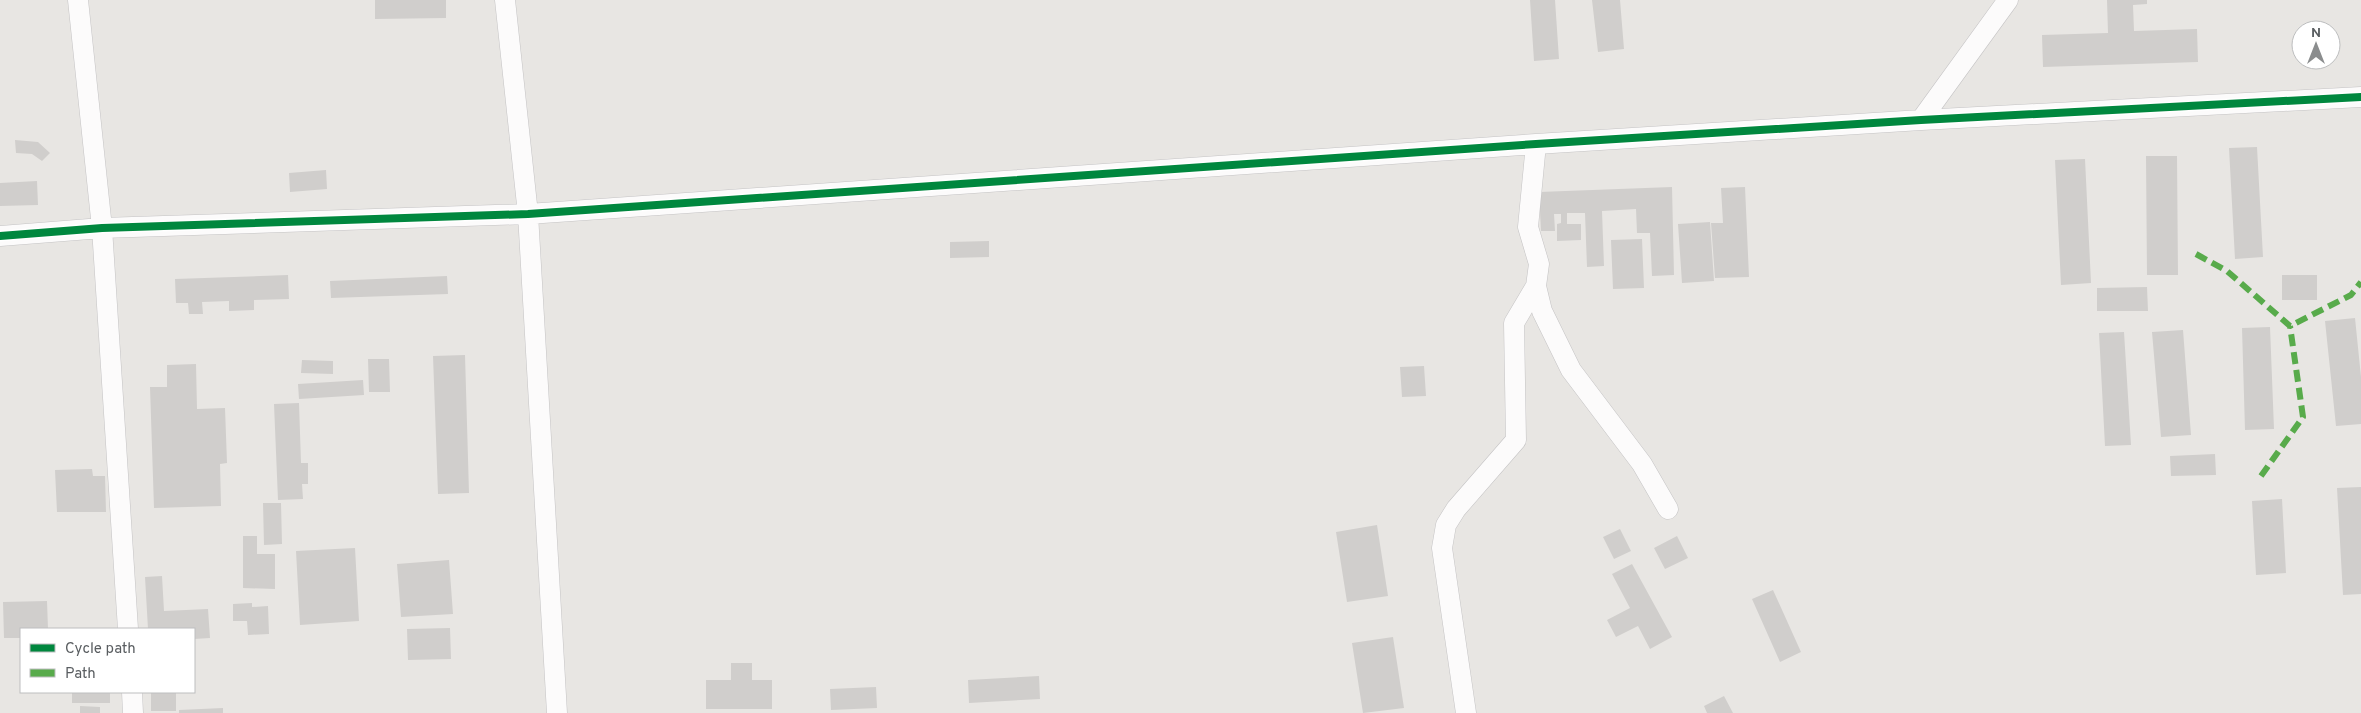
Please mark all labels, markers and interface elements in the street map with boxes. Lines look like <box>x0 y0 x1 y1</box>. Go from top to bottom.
north arrow <box>2291 20 2341 70</box>
text: N <box>2311 25 2321 42</box>
legend <box>20 628 195 693</box>
text: Cycle path <box>65 640 136 659</box>
text: Path <box>65 665 96 684</box>

